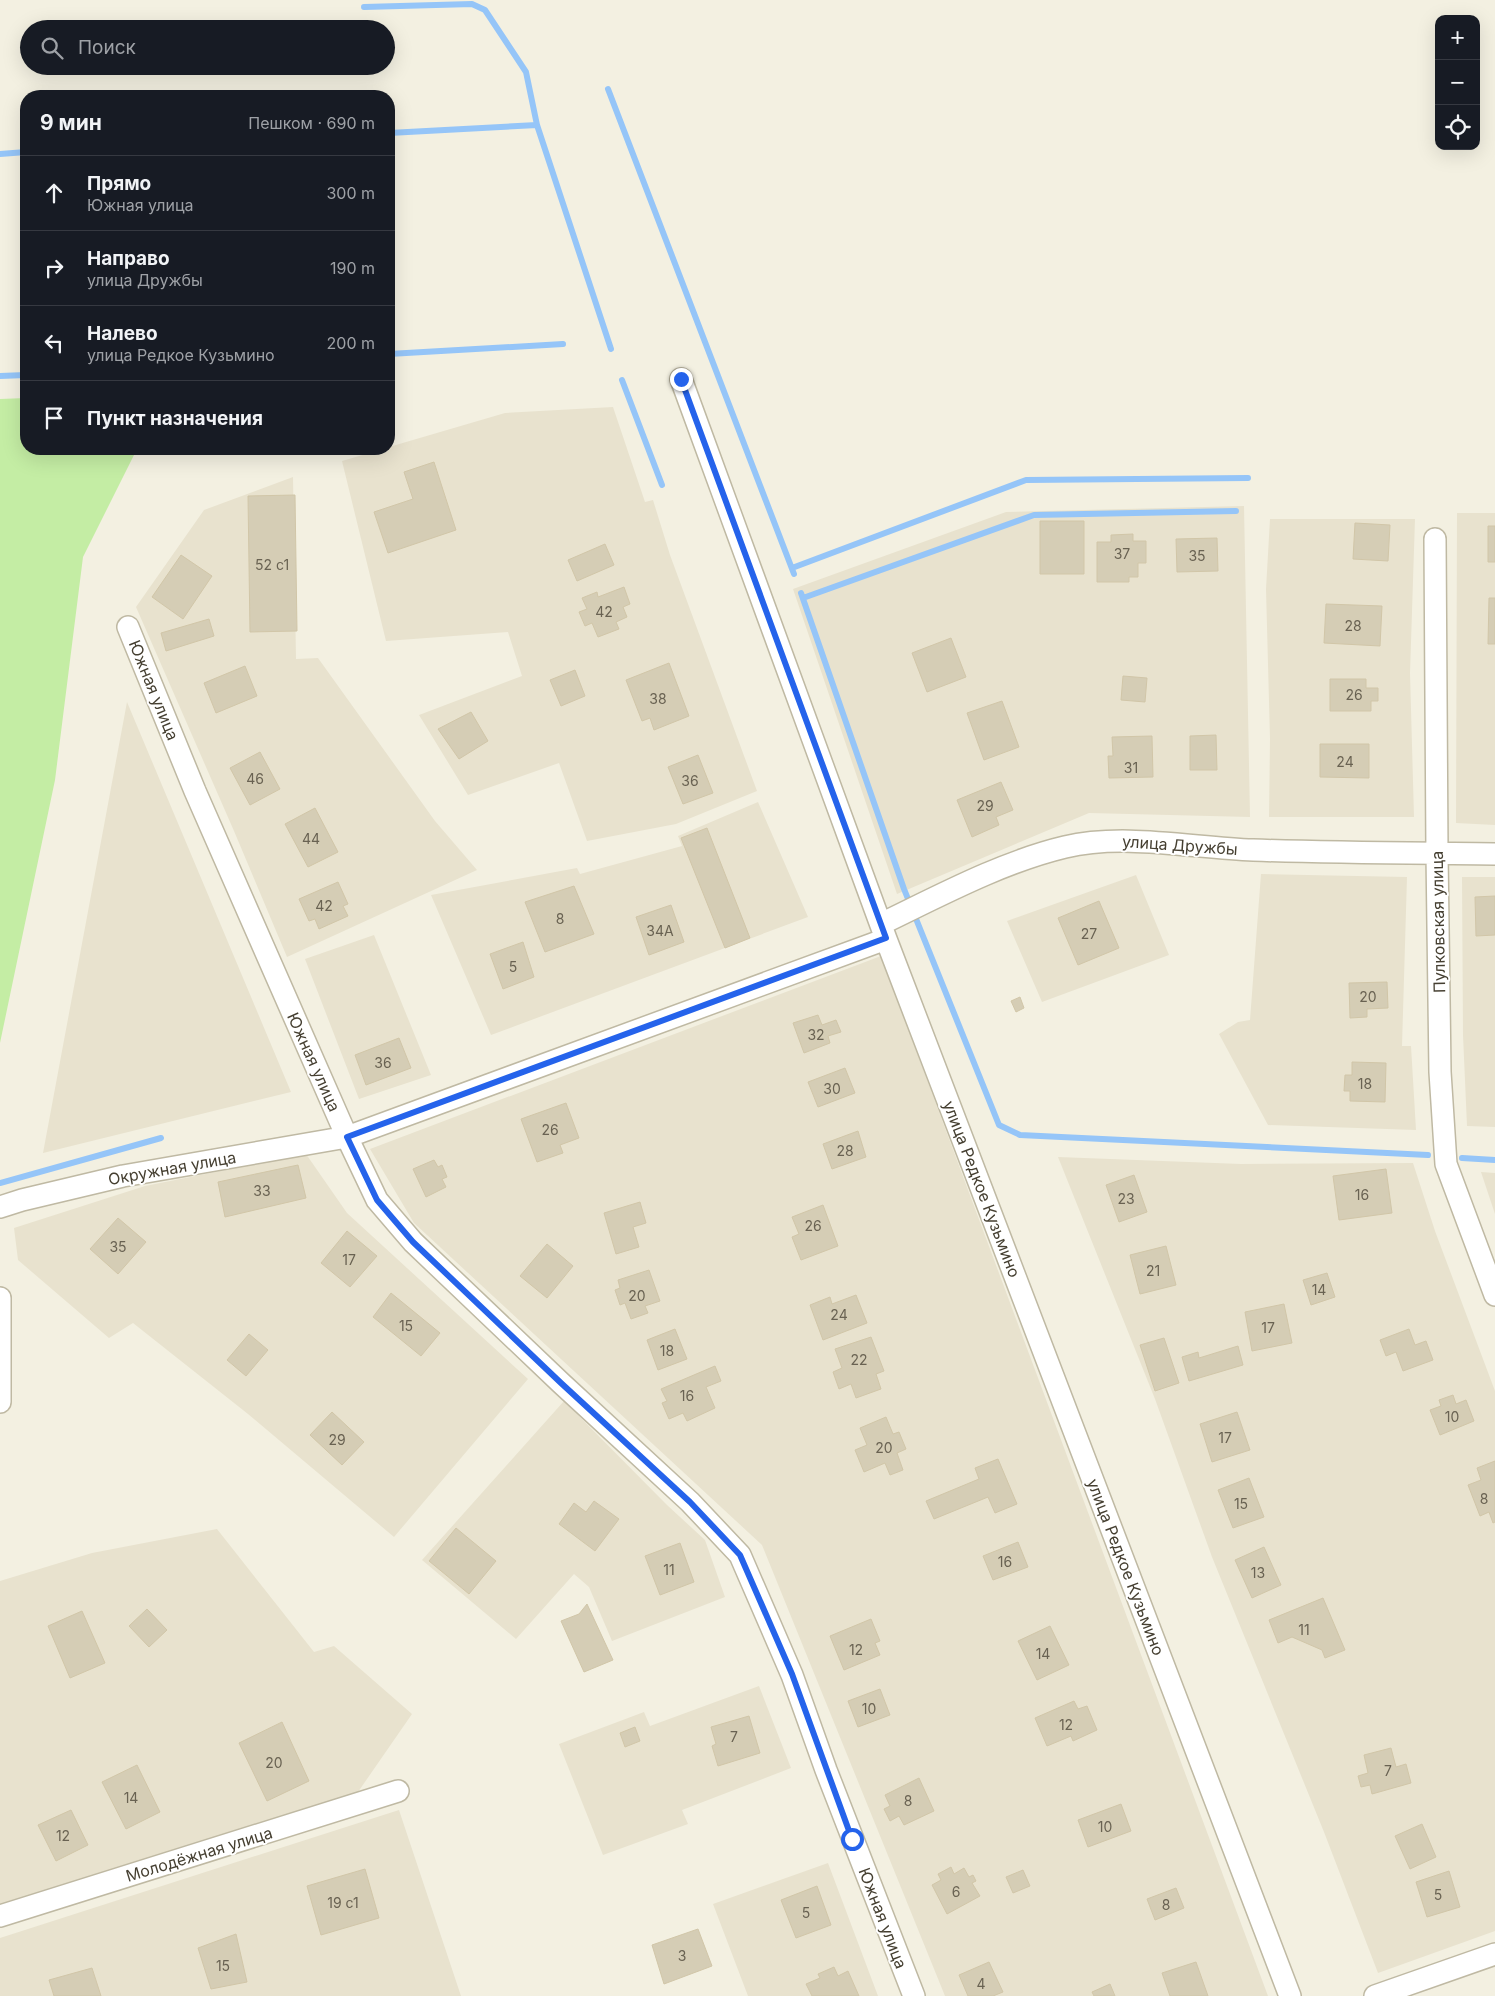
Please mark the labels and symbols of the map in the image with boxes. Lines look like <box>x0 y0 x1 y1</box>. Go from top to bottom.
route end <box>670 368 693 391</box>
house number: 37 <box>1114 545 1130 562</box>
house number: 35 <box>1188 547 1206 564</box>
house number: 52 с1 <box>255 556 289 573</box>
house number: 42 <box>595 603 613 620</box>
house number: 28 <box>1344 617 1362 634</box>
street label: Южная улица <box>125 637 183 743</box>
house number: 26 <box>1345 686 1363 703</box>
house number: 38 <box>649 690 667 707</box>
house number: 24 <box>1336 753 1354 770</box>
house number: 31 <box>1124 759 1138 776</box>
house number: 46 <box>246 770 264 787</box>
house number: 36 <box>681 772 699 789</box>
house number: 29 <box>976 797 994 814</box>
house number: 44 <box>302 830 320 847</box>
street label: улица Дружбы <box>1122 831 1238 859</box>
street label: Пулковская улица <box>1427 851 1449 993</box>
house number: 42 <box>315 897 333 914</box>
house number: 8 <box>556 910 564 927</box>
house number: 34А <box>646 922 674 939</box>
house number: 27 <box>1081 925 1097 942</box>
house number: 5 <box>509 958 517 975</box>
house number: 20 <box>1359 988 1377 1005</box>
street label: Южная улица <box>283 1009 345 1115</box>
house number: 32 <box>807 1026 825 1043</box>
house number: 36 <box>374 1054 392 1071</box>
house number: 18 <box>1358 1075 1372 1092</box>
house number: 30 <box>823 1080 841 1097</box>
street label: улица Редкое Кузьмино <box>939 1098 1025 1280</box>
house number: 26 <box>541 1121 559 1138</box>
house number: 28 <box>836 1142 854 1159</box>
street label: Окружная улица <box>106 1147 238 1189</box>
house number: 33 <box>253 1182 271 1199</box>
house number: 16 <box>1355 1186 1369 1203</box>
house number: 23 <box>1117 1190 1135 1207</box>
house number: 26 <box>804 1217 822 1234</box>
house number: 35 <box>109 1238 127 1255</box>
house number: 17 <box>342 1251 356 1268</box>
house number: 21 <box>1146 1262 1160 1279</box>
house number: 14 <box>1312 1281 1326 1298</box>
house number: 20 <box>628 1287 646 1304</box>
house number: 24 <box>830 1306 848 1323</box>
house number: 15 <box>399 1317 413 1334</box>
house number: 17 <box>1261 1319 1275 1336</box>
house number: 18 <box>660 1342 674 1359</box>
house number: 22 <box>850 1351 868 1368</box>
house number: 16 <box>680 1387 694 1404</box>
house number: 10 <box>1445 1408 1459 1425</box>
house number: 17 <box>1218 1429 1232 1446</box>
house number: 29 <box>328 1431 346 1448</box>
house number: 20 <box>875 1439 893 1456</box>
street label: улица Редкое Кузьмино <box>1083 1476 1169 1658</box>
house number: 8 <box>1480 1490 1488 1507</box>
house number: 15 <box>1234 1495 1248 1512</box>
house number: 16 <box>998 1553 1012 1570</box>
house number: 11 <box>663 1561 675 1578</box>
house number: 13 <box>1251 1564 1265 1581</box>
house number: 11 <box>1298 1621 1310 1638</box>
house number: 12 <box>849 1641 863 1658</box>
house number: 14 <box>1036 1645 1050 1662</box>
house number: 10 <box>862 1700 876 1717</box>
house number: 12 <box>1059 1716 1073 1733</box>
house number: 7 <box>730 1728 738 1745</box>
house number: 20 <box>265 1754 283 1771</box>
house number: 7 <box>1384 1762 1392 1779</box>
house number: 14 <box>124 1789 138 1806</box>
house number: 8 <box>904 1792 912 1809</box>
house number: 10 <box>1098 1818 1112 1835</box>
street label: Молодёжная улица <box>123 1822 275 1886</box>
house number: 12 <box>56 1827 70 1844</box>
route start <box>841 1828 864 1851</box>
street label: Южная улица <box>855 1865 911 1971</box>
house number: 6 <box>952 1883 960 1900</box>
house number: 5 <box>1434 1886 1442 1903</box>
house number: 19 с1 <box>327 1894 359 1911</box>
house number: 8 <box>1162 1896 1170 1913</box>
house number: 5 <box>802 1904 810 1921</box>
house number: 3 <box>678 1947 686 1964</box>
house number: 15 <box>216 1957 230 1974</box>
house number: 4 <box>976 1975 986 1992</box>

